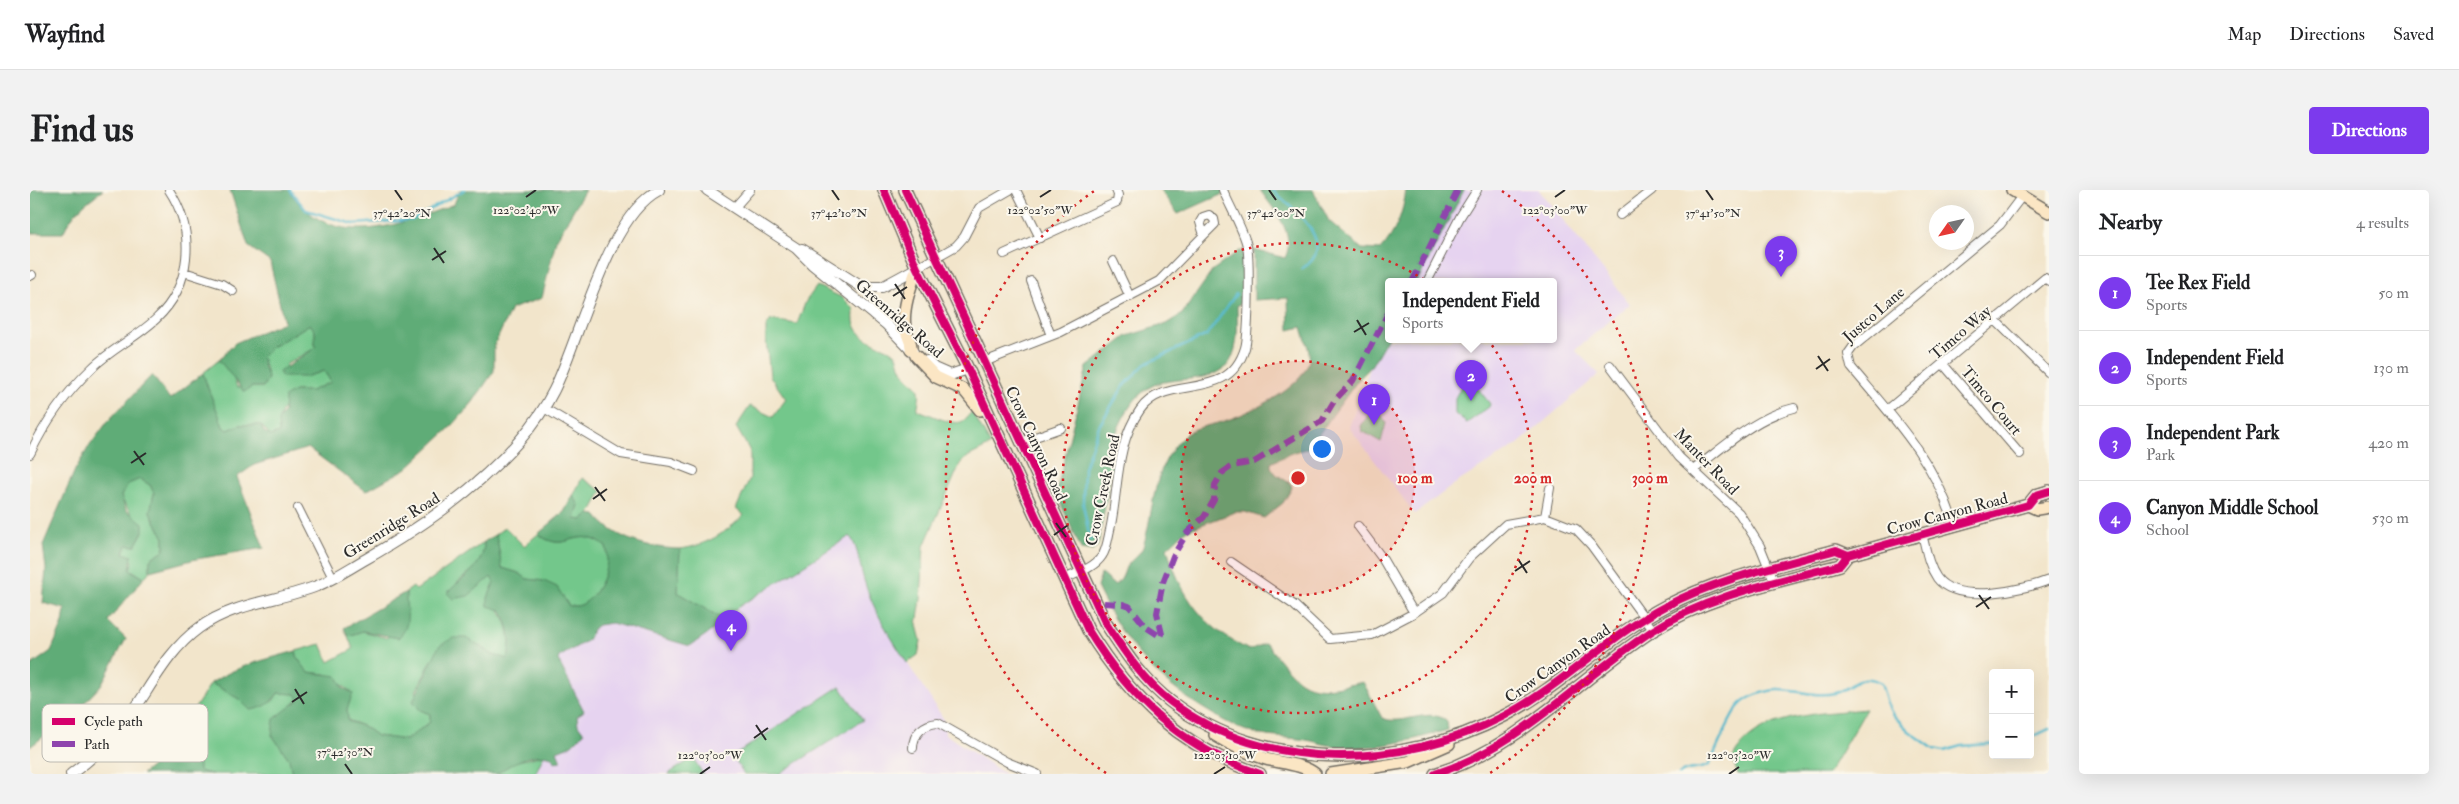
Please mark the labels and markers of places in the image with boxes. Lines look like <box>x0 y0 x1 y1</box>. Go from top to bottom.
pin: 3 <box>1765 236 1797 277</box>
pin: 2 <box>1455 360 1487 401</box>
pin: 1 <box>1358 384 1390 425</box>
centre of rings <box>1289 469 1307 487</box>
pin: 4 <box>715 610 747 651</box>

